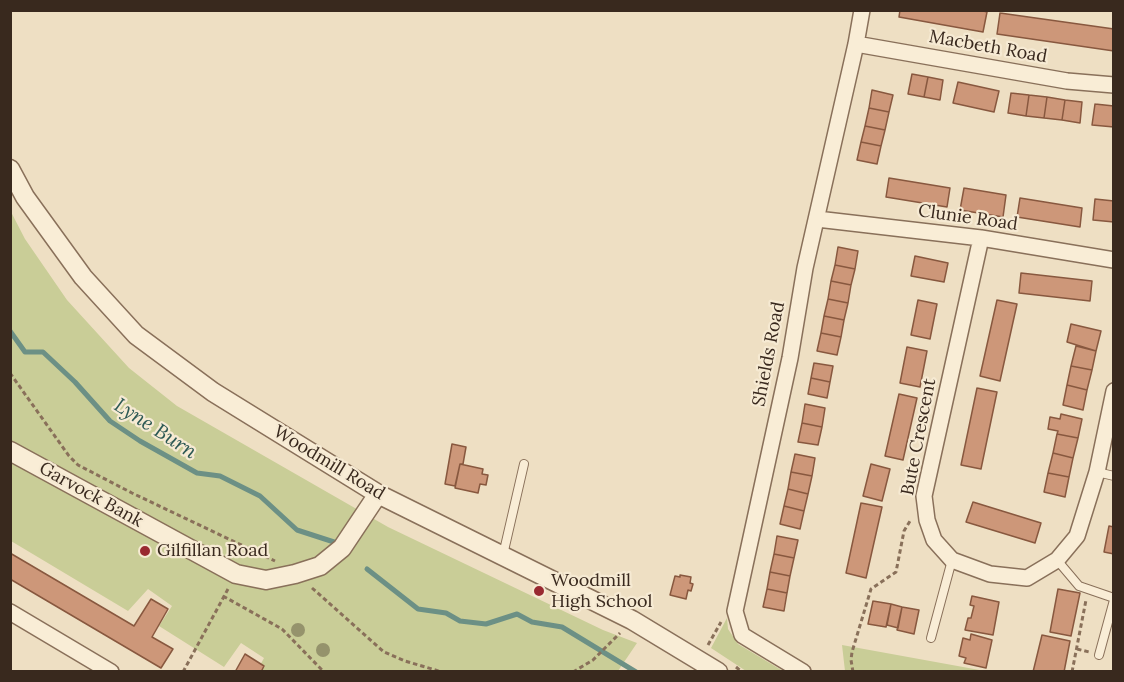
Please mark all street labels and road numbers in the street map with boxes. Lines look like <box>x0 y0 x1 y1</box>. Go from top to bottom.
street label: Macbeth Road <box>927 26 1049 68</box>
street label: Clunie Road <box>917 200 1019 236</box>
street label: Shields Road <box>748 300 790 408</box>
street label: Bute Crescent <box>897 377 941 497</box>
street label: Woodmill Road <box>269 421 389 505</box>
street label: Garvock Bank <box>35 458 147 532</box>

